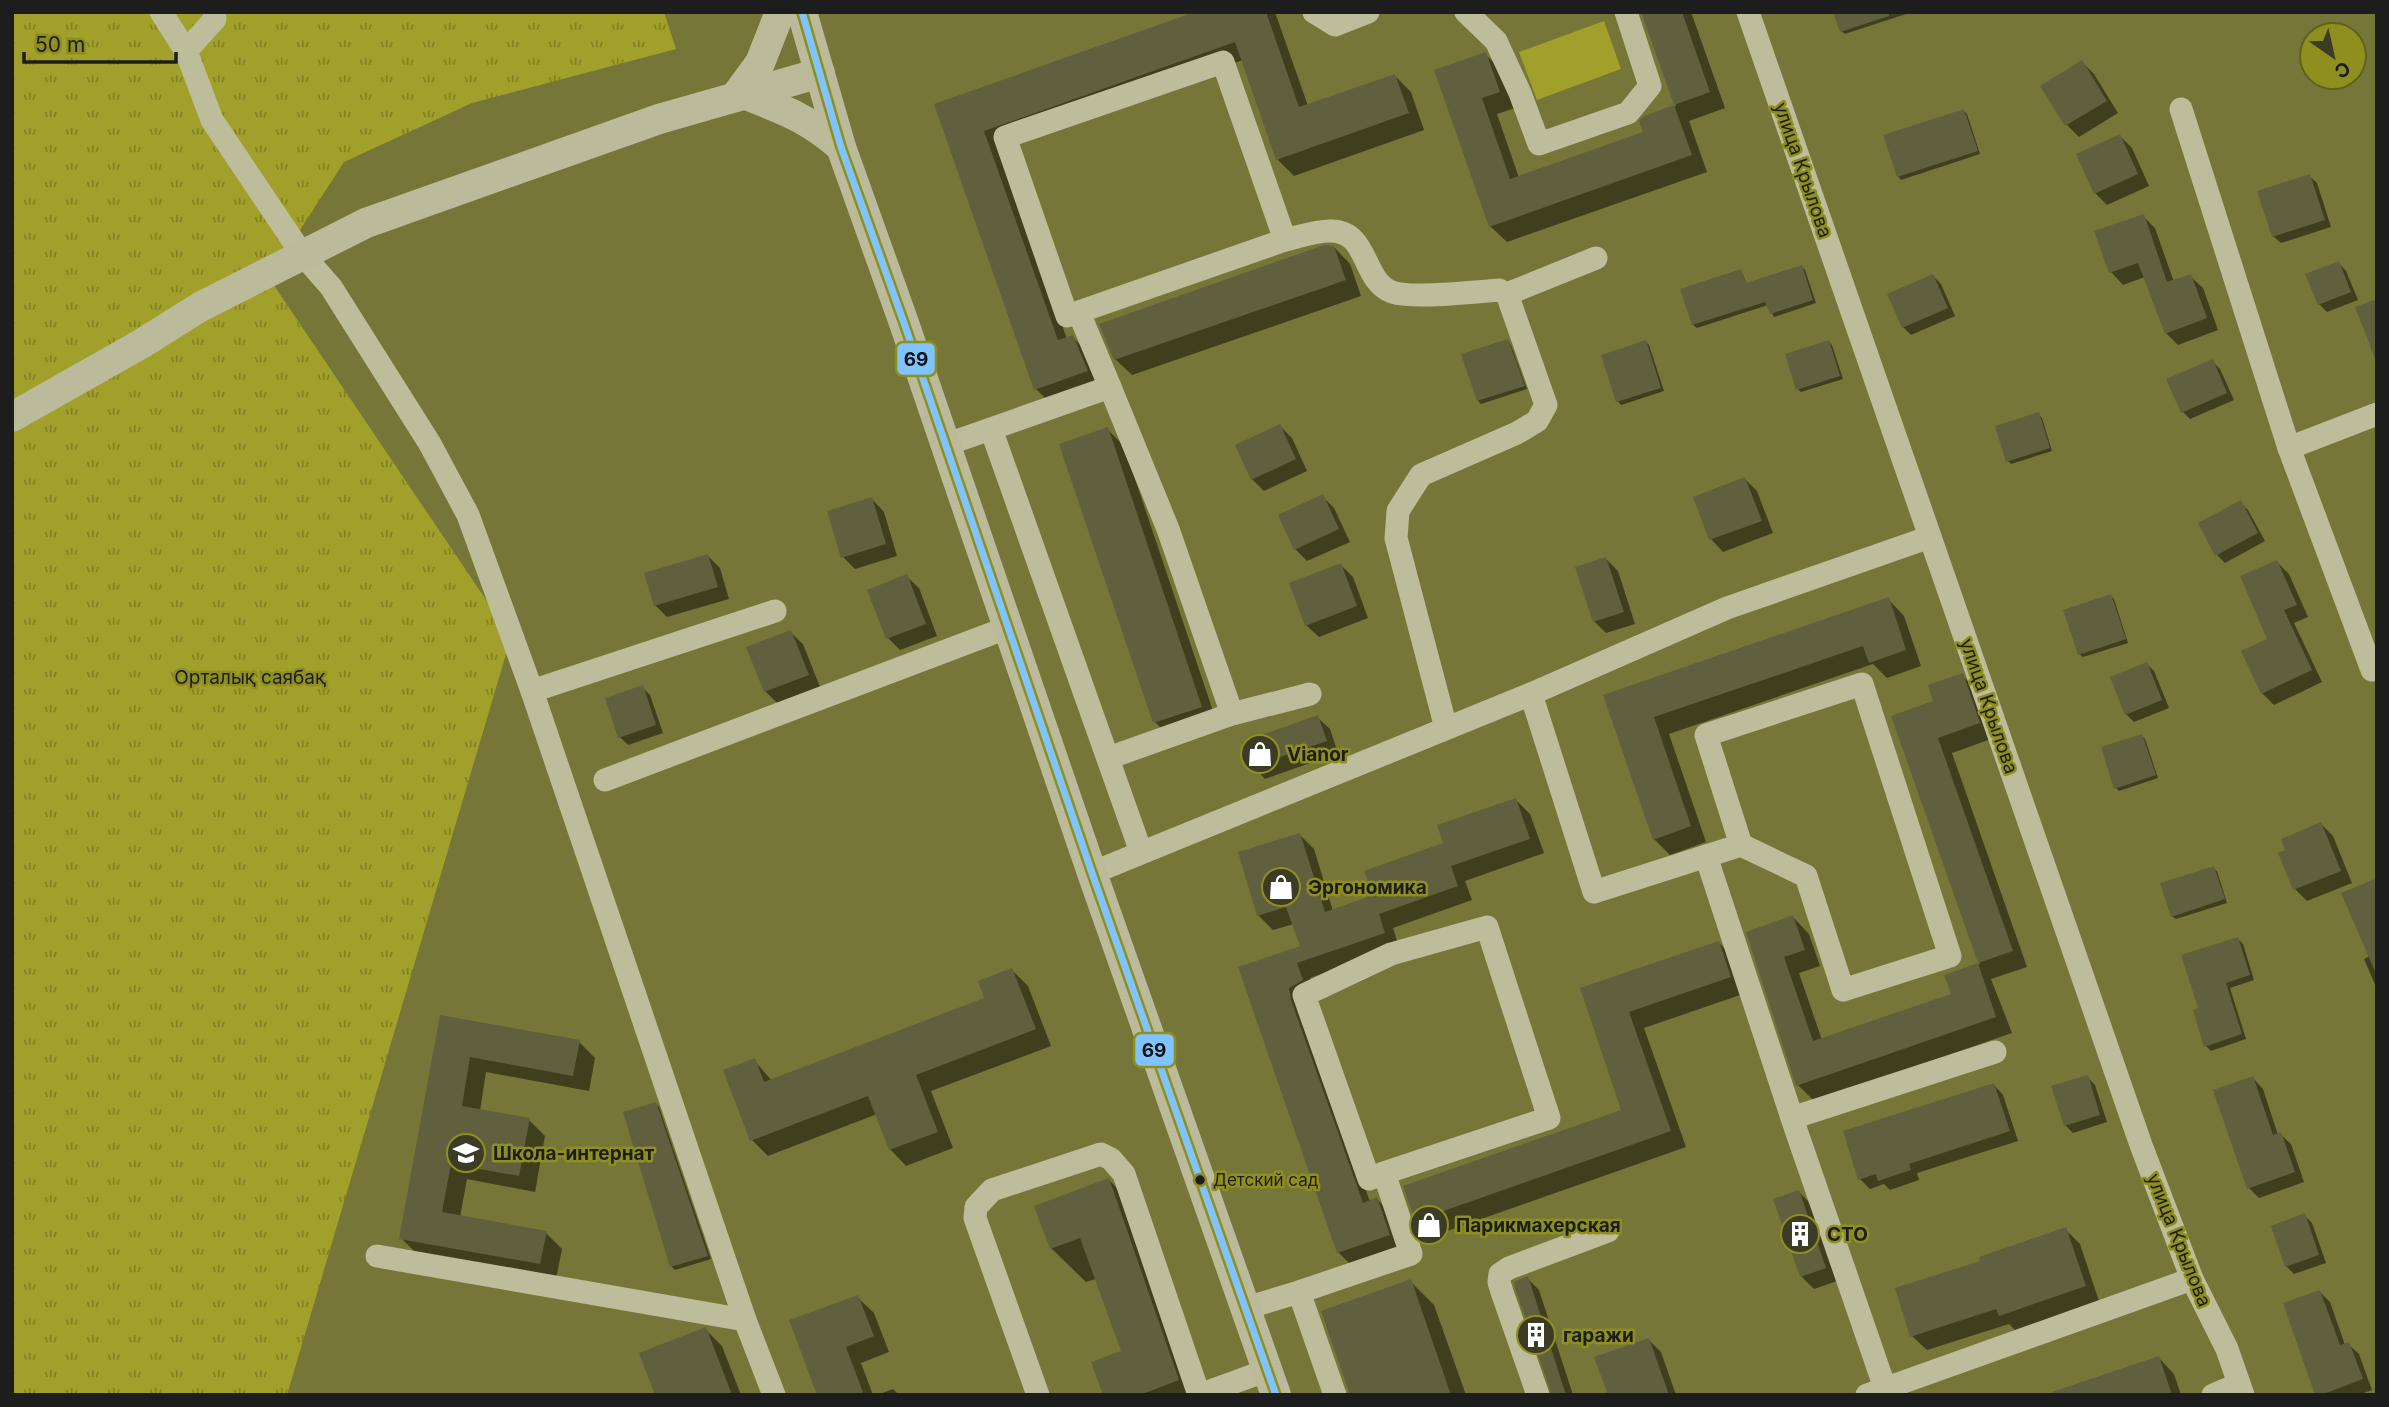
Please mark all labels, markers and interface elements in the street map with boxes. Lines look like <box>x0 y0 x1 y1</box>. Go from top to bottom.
scale bar <box>24 21 177 65</box>
north arrow <box>2298 21 2368 91</box>
text: 50 m <box>35 32 85 57</box>
text: С <box>2330 56 2354 83</box>
street label: улица Крылова <box>1769 99 1837 241</box>
line badge: 69 <box>896 342 936 376</box>
text: 69 <box>904 348 928 371</box>
street label: улица Крылова <box>1955 635 2023 777</box>
park label: Орталық саябақ <box>174 666 326 689</box>
shop icon: Vianor <box>1239 733 1281 775</box>
place label: Vianor <box>1287 743 1349 766</box>
shop icon: Эргономика <box>1260 866 1302 908</box>
place label: Эргономика <box>1308 876 1427 899</box>
line badge: 69 <box>1134 1033 1175 1067</box>
text: 69 <box>1142 1039 1166 1062</box>
school or university icon: Школа-интернат <box>445 1132 487 1174</box>
place label: Школа-интернат <box>493 1142 655 1165</box>
place label: Детский сад <box>1213 1170 1319 1190</box>
street label: улица Крылова <box>2142 1170 2216 1310</box>
marker: Детский сад <box>1193 1173 1207 1187</box>
shop icon: Парикмахерская <box>1408 1204 1450 1246</box>
building icon: СТО <box>1779 1213 1821 1255</box>
place label: Парикмахерская <box>1456 1214 1621 1237</box>
place label: СТО <box>1827 1223 1868 1246</box>
building icon: гаражи <box>1515 1314 1557 1356</box>
place label: гаражи <box>1563 1324 1634 1347</box>

